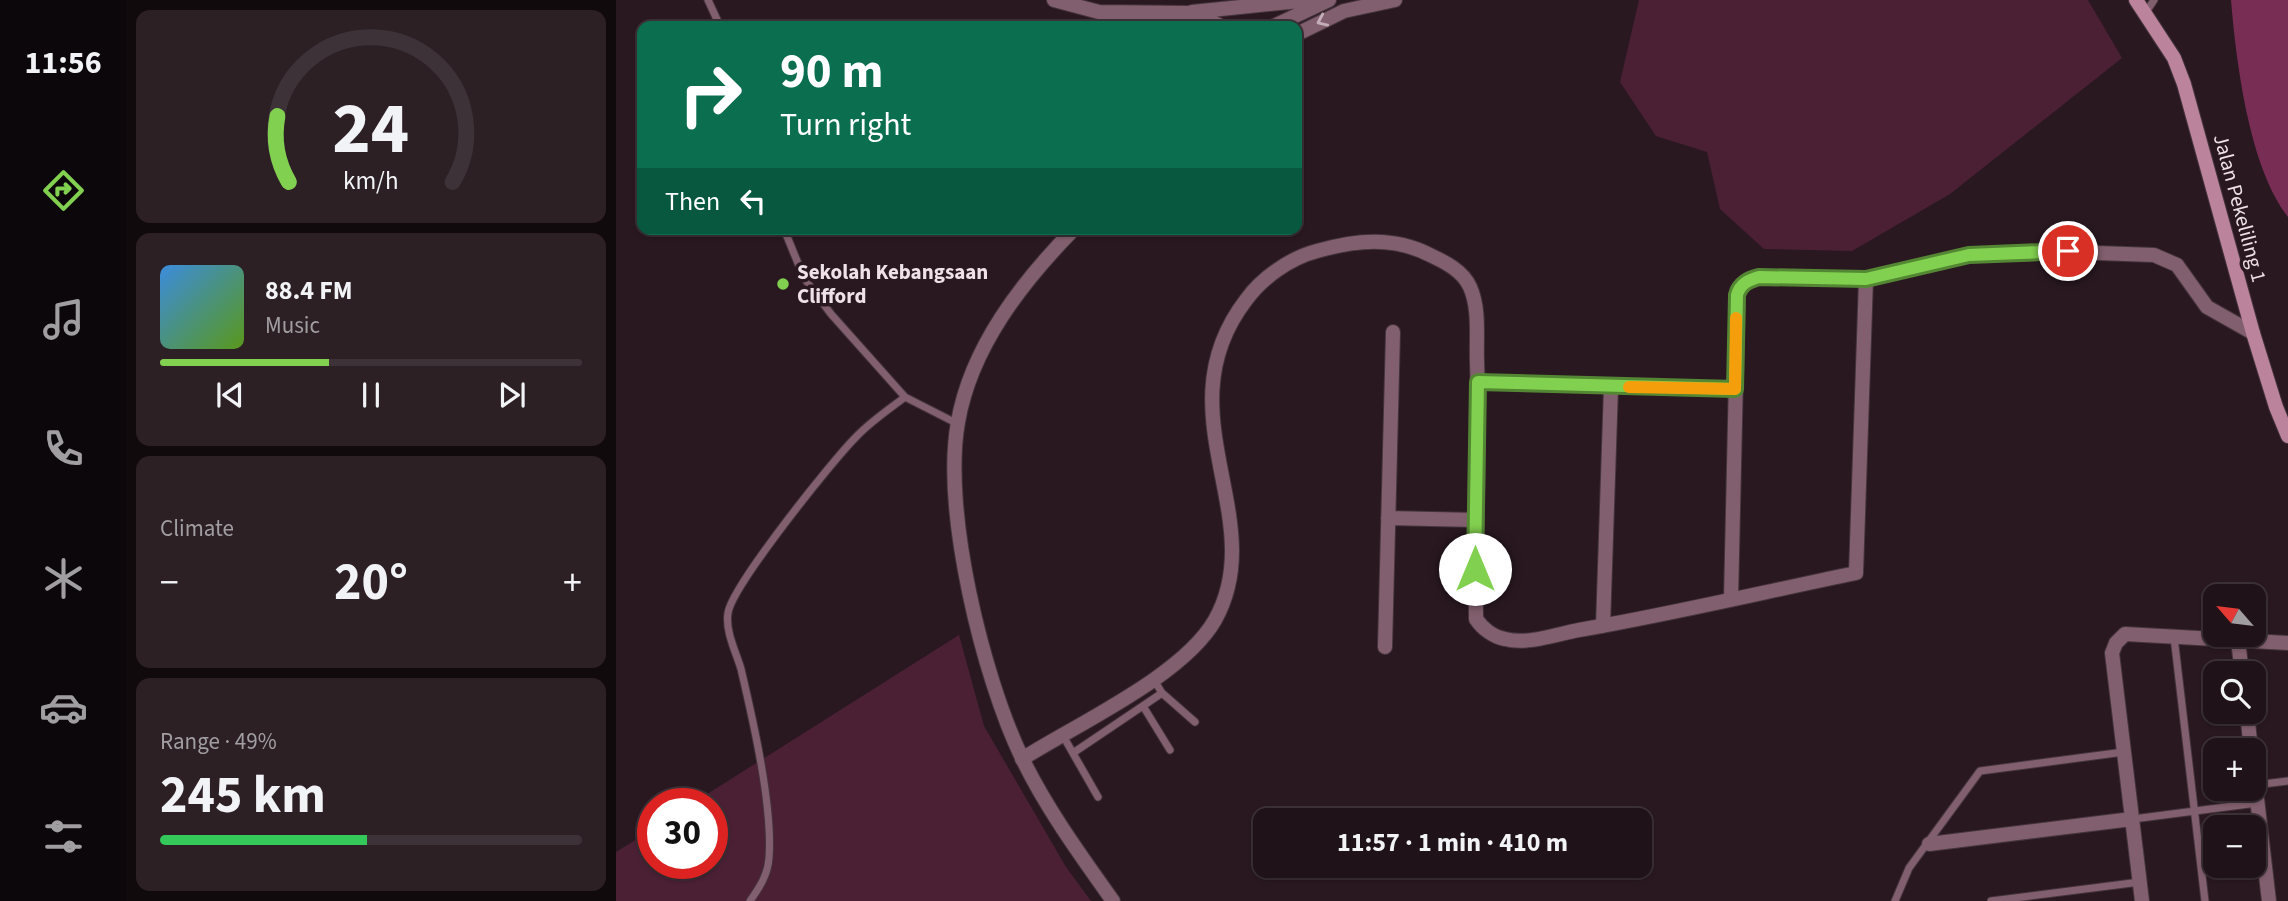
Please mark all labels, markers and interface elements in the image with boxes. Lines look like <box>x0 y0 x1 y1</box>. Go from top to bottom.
one-way arrow <box>1316 13 1329 27</box>
text: 90 m <box>780 37 884 107</box>
text: 11:56 <box>24 40 102 86</box>
icon: right <box>665 49 756 140</box>
text: 24 <box>333 78 409 182</box>
text: Turn right <box>780 102 911 148</box>
street label: Jalan Pekeliling 1 <box>2206 131 2274 285</box>
text: km/h <box>343 163 399 199</box>
icon: directions <box>39 166 88 215</box>
icon: left <box>734 182 772 220</box>
text: Then <box>665 183 720 220</box>
pin <box>2038 221 2098 281</box>
icon: arrive <box>2049 232 2087 270</box>
place label: Sekolah Kebangsaan Clifford <box>797 257 988 311</box>
text: 88.4 FM <box>265 272 353 309</box>
marker: Sekolah Kebangsaan Clifford <box>775 276 791 292</box>
icon: music <box>39 295 88 344</box>
text: Music <box>265 309 320 342</box>
icon: previous <box>211 376 249 414</box>
icon: pause <box>352 376 390 414</box>
icon: next <box>493 376 531 414</box>
icon: phone <box>39 424 88 473</box>
text: Climate <box>160 512 234 545</box>
position arrow <box>1438 532 1512 606</box>
text: 20° <box>334 546 408 620</box>
icon: climate <box>39 554 88 603</box>
text: − <box>160 556 179 610</box>
text: + <box>563 556 582 610</box>
north arrow <box>2203 584 2266 648</box>
map controls <box>2203 584 2266 878</box>
button: search <box>2203 661 2266 724</box>
icon: car <box>39 683 88 732</box>
text: Range · 49% <box>160 725 277 758</box>
button: + <box>2203 738 2266 801</box>
text: 245 km <box>160 759 326 833</box>
speed limit sign: 30 <box>637 788 728 879</box>
icon: filters <box>39 812 88 861</box>
button: − <box>2203 815 2266 878</box>
text: 11:57 · 1 min · 410 m <box>1337 824 1568 861</box>

